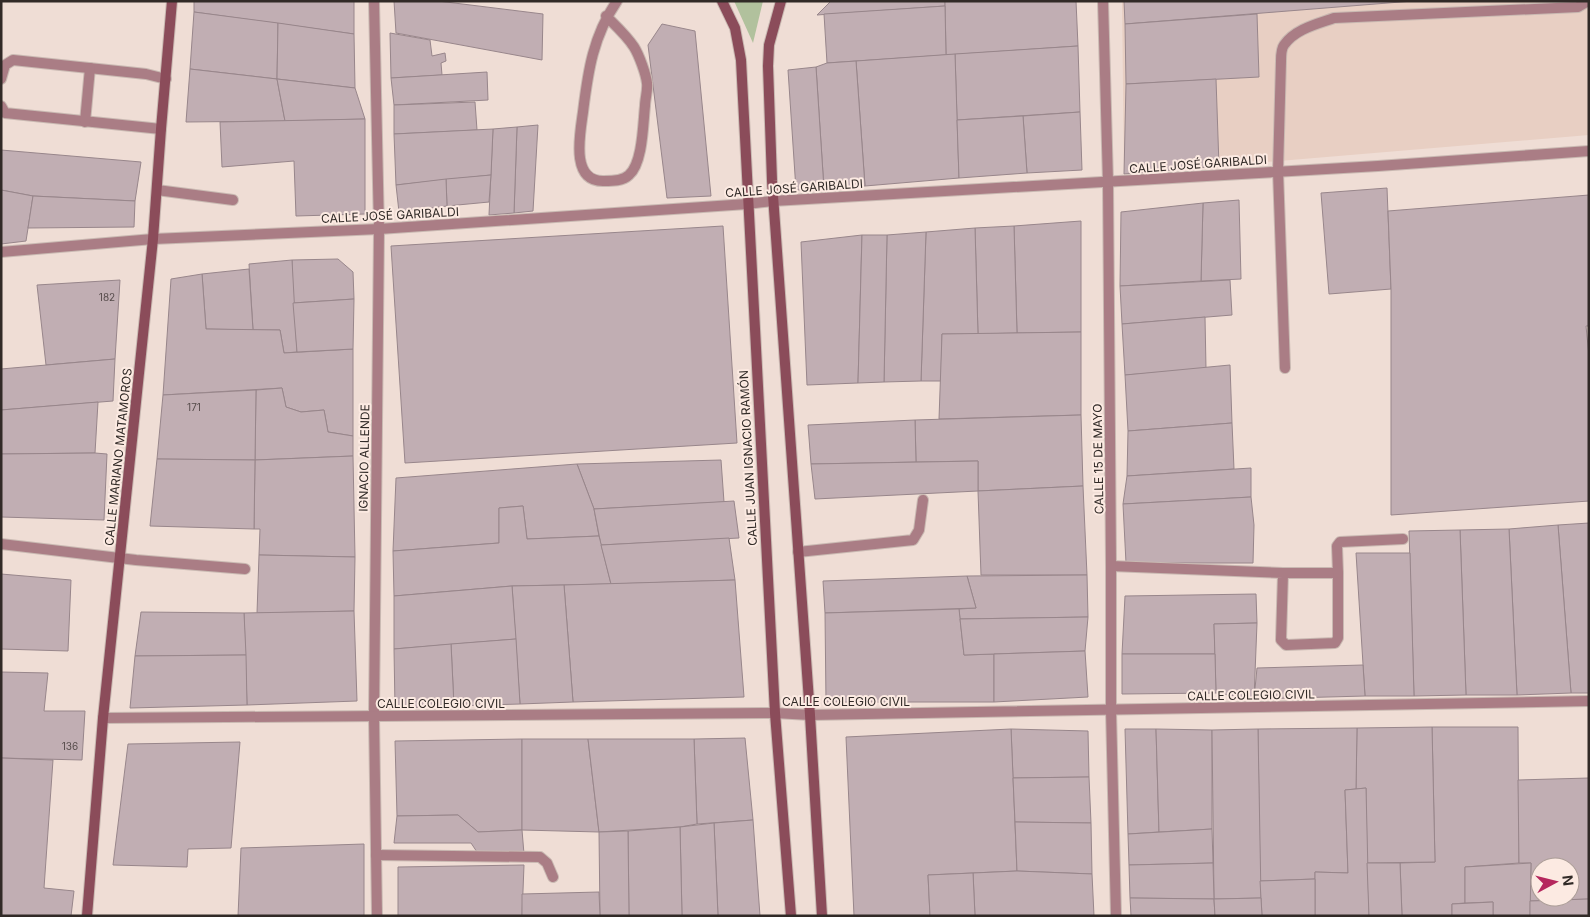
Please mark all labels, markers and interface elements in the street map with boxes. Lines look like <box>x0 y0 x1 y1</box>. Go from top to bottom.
street label: CALLE JOSÉ GARIBALDI <box>1129 152 1267 176</box>
street label: CALLE JOSÉ GARIBALDI <box>725 176 863 200</box>
street label: CALLE JOSÉ GARIBALDI <box>321 204 459 226</box>
house number: 182 <box>99 291 115 303</box>
street label: CALLE MARIANO MATAMOROS <box>101 367 135 547</box>
street label: CALLE JUAN IGNACIO RAMÓN <box>736 370 760 546</box>
house number: 171 <box>187 401 201 413</box>
street label: CALLE 15 DE MAYO <box>1090 403 1106 515</box>
street label: IGNACIO ALLENDE <box>356 404 372 512</box>
street label: CALLE COLEGIO CIVIL <box>1187 686 1315 704</box>
street label: CALLE COLEGIO CIVIL <box>782 694 910 709</box>
street label: CALLE COLEGIO CIVIL <box>377 696 505 711</box>
house number: 136 <box>62 740 78 752</box>
north arrow <box>1530 857 1580 907</box>
text: N <box>1559 874 1577 887</box>

